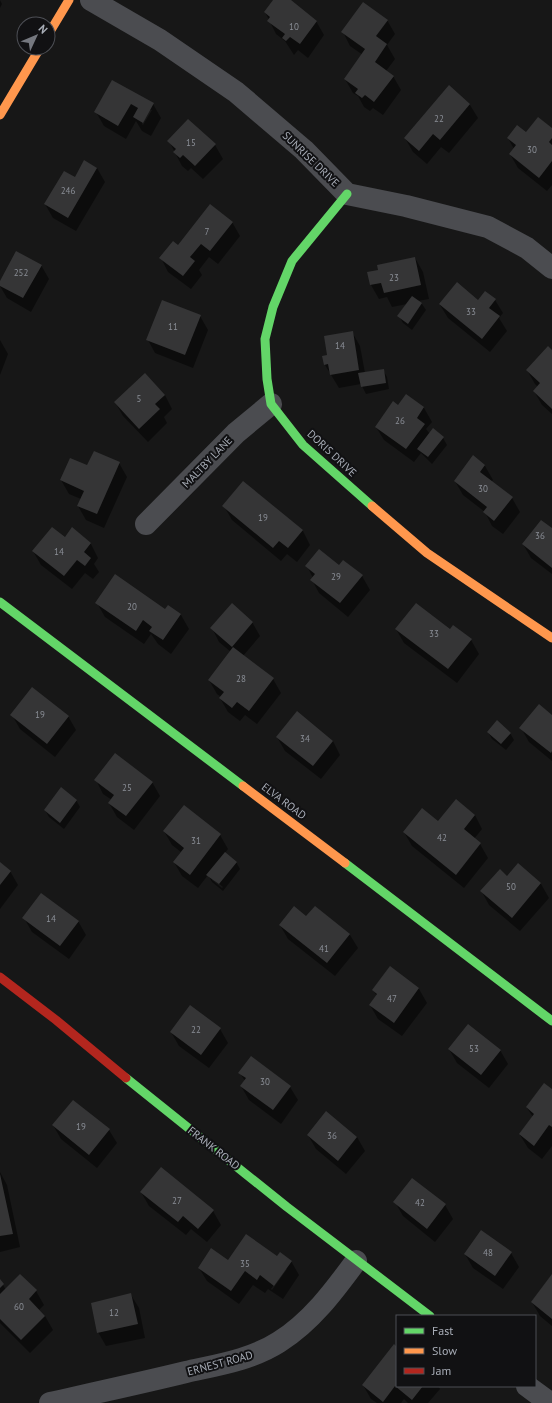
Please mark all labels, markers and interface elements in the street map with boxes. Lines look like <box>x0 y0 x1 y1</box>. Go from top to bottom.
north arrow <box>16 16 56 56</box>
house number: 10 <box>289 21 299 32</box>
text: N <box>36 22 51 37</box>
house number: 22 <box>434 113 444 124</box>
street label: SUNRISE DRIVE <box>280 128 343 190</box>
house number: 15 <box>186 137 196 148</box>
house number: 30 <box>527 144 537 155</box>
house number: 246 <box>61 185 75 196</box>
house number: 7 <box>205 226 210 237</box>
house number: 252 <box>14 267 28 278</box>
house number: 23 <box>389 272 399 283</box>
house number: 33 <box>466 306 476 317</box>
house number: 11 <box>168 321 178 332</box>
house number: 14 <box>335 340 345 351</box>
house number: 5 <box>137 393 142 404</box>
house number: 26 <box>395 415 405 426</box>
street label: DORIS DRIVE <box>304 427 360 479</box>
street label: MALTBY LANE <box>179 433 235 491</box>
house number: 30 <box>478 483 488 494</box>
house number: 19 <box>258 512 268 523</box>
house number: 36 <box>535 530 545 541</box>
house number: 14 <box>54 546 64 557</box>
house number: 29 <box>331 571 341 582</box>
house number: 20 <box>127 601 137 612</box>
house number: 33 <box>429 628 439 639</box>
house number: 28 <box>236 673 246 684</box>
house number: 19 <box>35 709 45 720</box>
house number: 34 <box>300 733 310 744</box>
street label: ELVA ROAD <box>259 780 309 822</box>
house number: 25 <box>122 782 132 793</box>
house number: 42 <box>437 832 447 843</box>
house number: 31 <box>191 835 201 846</box>
house number: 50 <box>506 881 516 892</box>
house number: 14 <box>46 913 56 924</box>
house number: 41 <box>319 943 329 954</box>
house number: 47 <box>387 993 397 1004</box>
house number: 22 <box>191 1024 201 1035</box>
house number: 53 <box>469 1043 479 1054</box>
house number: 30 <box>260 1076 270 1087</box>
house number: 19 <box>76 1121 86 1132</box>
street label: FRANK ROAD <box>185 1123 243 1173</box>
house number: 36 <box>327 1130 337 1141</box>
house number: 27 <box>172 1195 182 1206</box>
house number: 42 <box>415 1197 425 1208</box>
house number: 48 <box>483 1247 493 1258</box>
house number: 35 <box>240 1258 250 1269</box>
house number: 60 <box>14 1301 24 1312</box>
house number: 12 <box>109 1307 119 1318</box>
legend <box>396 1315 536 1387</box>
text: Fast <box>432 1323 453 1338</box>
text: Slow <box>432 1343 457 1358</box>
street label: ERNEST ROAD <box>186 1348 254 1378</box>
text: Jam <box>431 1363 451 1378</box>

